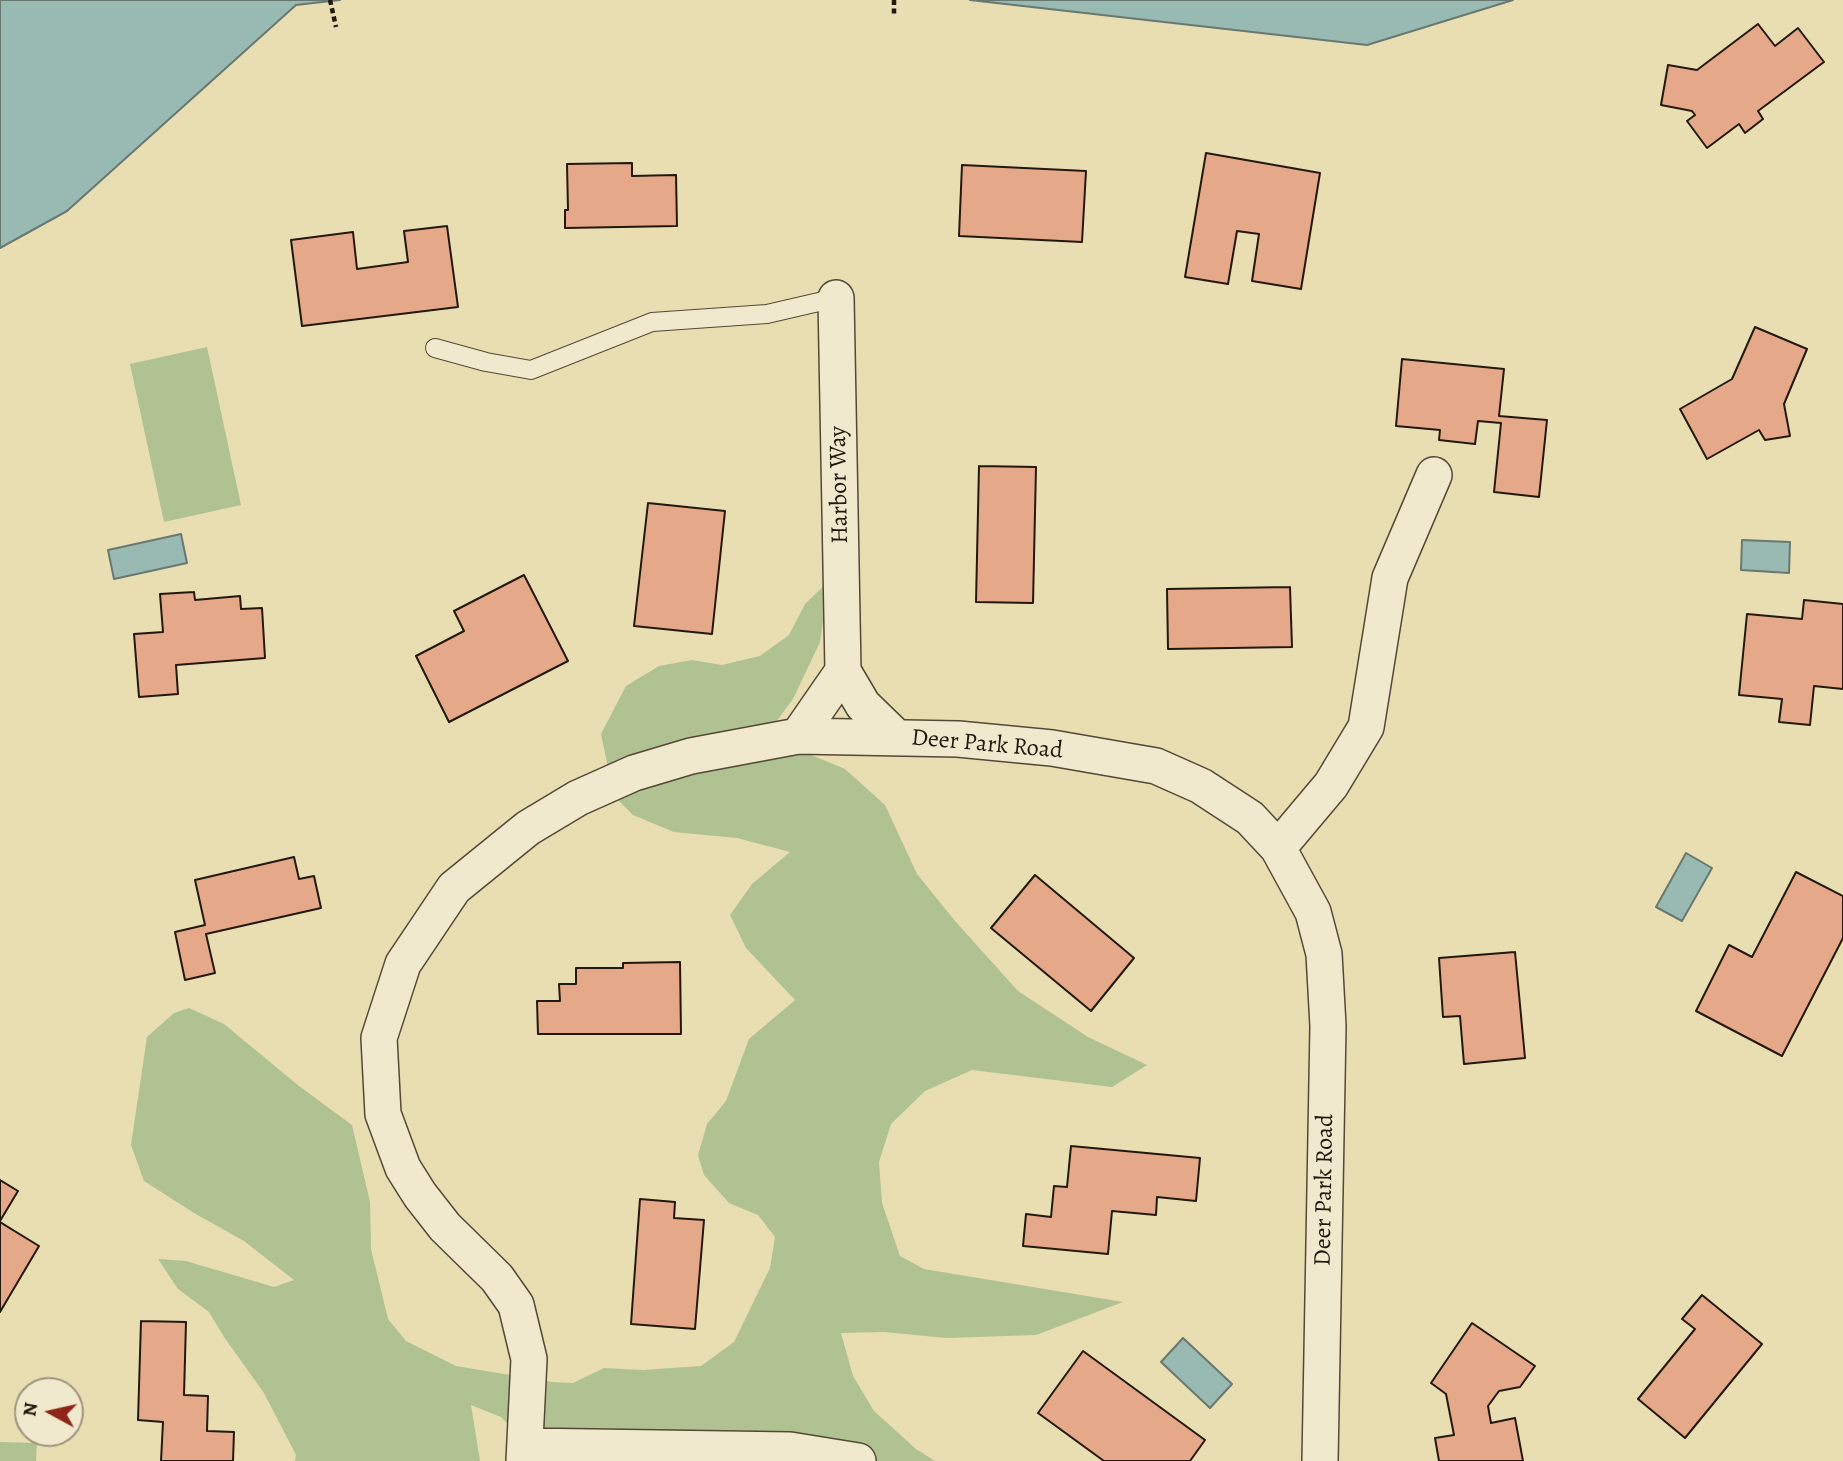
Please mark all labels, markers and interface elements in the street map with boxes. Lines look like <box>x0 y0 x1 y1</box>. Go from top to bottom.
street label: Harbor Way <box>825 426 855 544</box>
street label: Deer Park Road <box>910 724 1064 766</box>
street label: Deer Park Road <box>1309 1114 1341 1266</box>
north arrow <box>14 1377 84 1447</box>
text: N <box>16 1401 44 1418</box>

